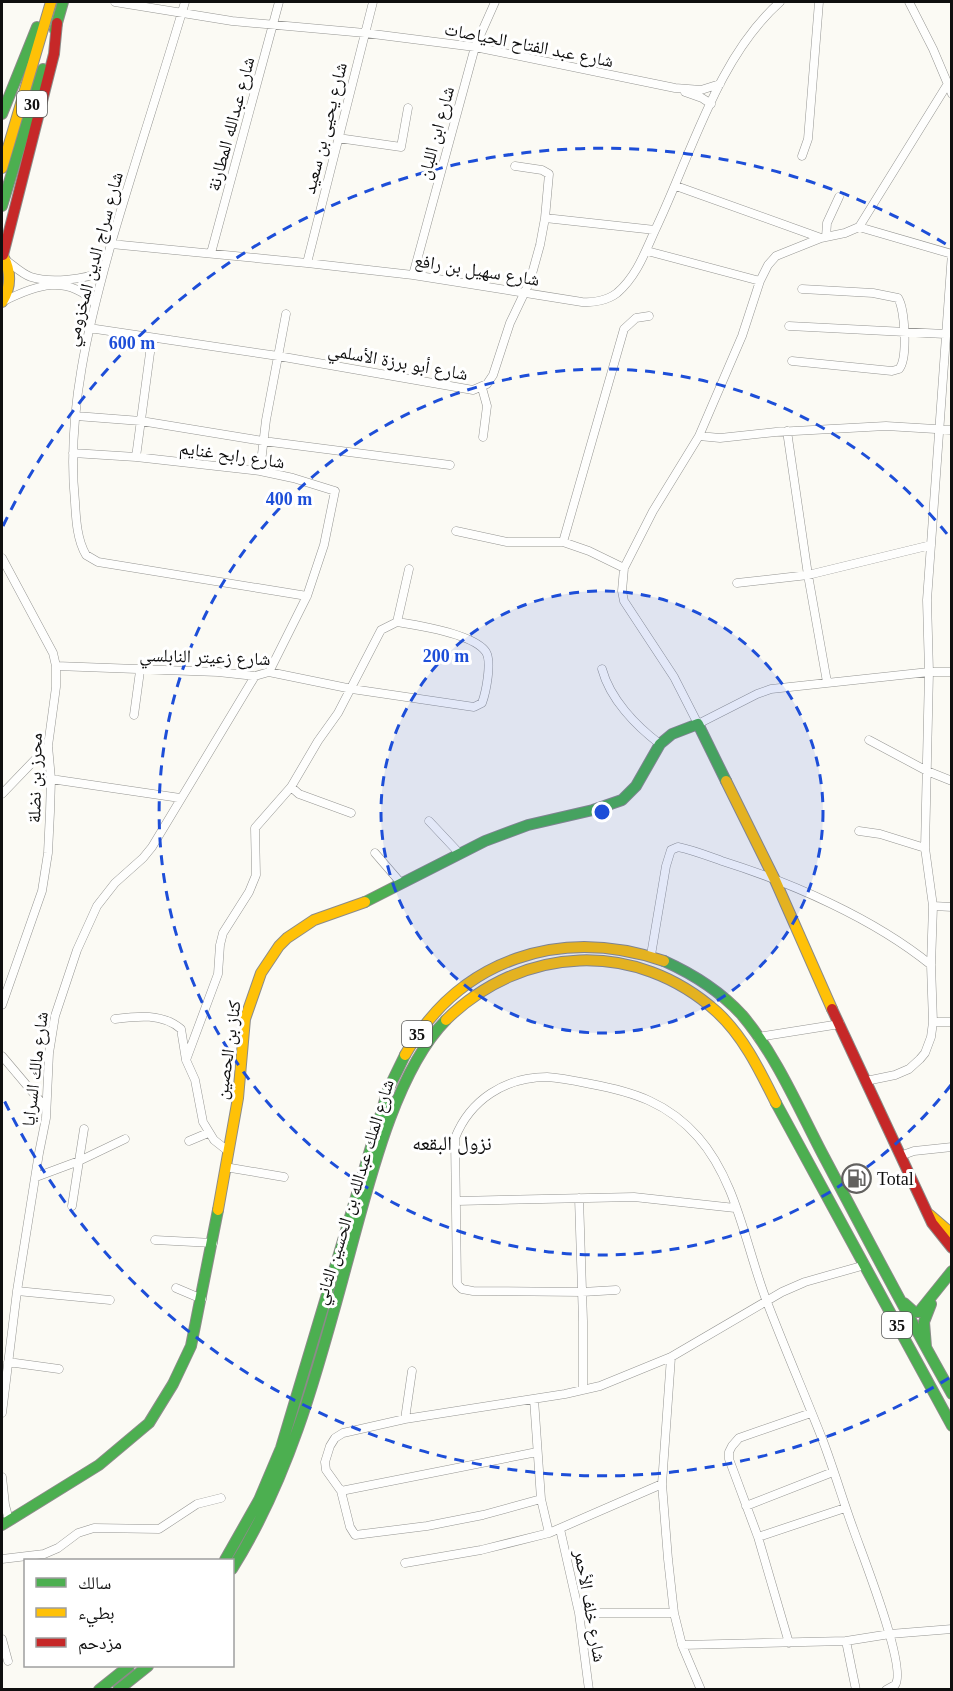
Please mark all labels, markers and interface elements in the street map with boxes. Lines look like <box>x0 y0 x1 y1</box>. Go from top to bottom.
street label: شارع عبد الفتاح الحياصات <box>442 19 615 73</box>
street label: شارع عبدالله المطارنة <box>203 55 260 194</box>
street label: شارع يحيى بن سعيد <box>299 60 352 196</box>
street label: شارع ابن اللبان <box>414 84 459 182</box>
road number: 30 <box>17 91 47 117</box>
street label: شارع سراج الدين المخزومي <box>61 170 131 350</box>
street label: شارع سهيل بن رافع <box>413 250 541 292</box>
text: 600 m <box>109 333 155 353</box>
street label: شارع أبو برزة الأسلمي <box>326 339 470 389</box>
street label: شارع رابح غنايم <box>178 438 286 474</box>
text: 400 m <box>266 489 312 509</box>
street label: شارع زعيتر النابلسي <box>139 645 271 674</box>
text: 200 m <box>423 646 469 666</box>
street label: محرز بن نضلة <box>24 733 47 823</box>
centre of rings <box>592 802 612 822</box>
street label: كناز بن الحصين <box>211 999 246 1101</box>
street label: شارع مالك السرايا <box>18 1011 53 1128</box>
road number: 35 <box>402 1021 432 1047</box>
street label: شارع الملك عبدالله بن الحسين الثاني <box>310 1077 402 1308</box>
district label: نزول البقعه <box>412 1132 492 1155</box>
fuel station icon: Total <box>840 1163 872 1195</box>
place label: Total <box>877 1169 914 1189</box>
road number: 35 <box>882 1312 912 1338</box>
street label: شارع خلف الأحمر <box>569 1547 610 1664</box>
legend <box>24 1559 234 1667</box>
text: سالك <box>78 1573 111 1593</box>
text: بطيء <box>78 1603 115 1628</box>
text: مزدحم <box>78 1633 122 1655</box>

